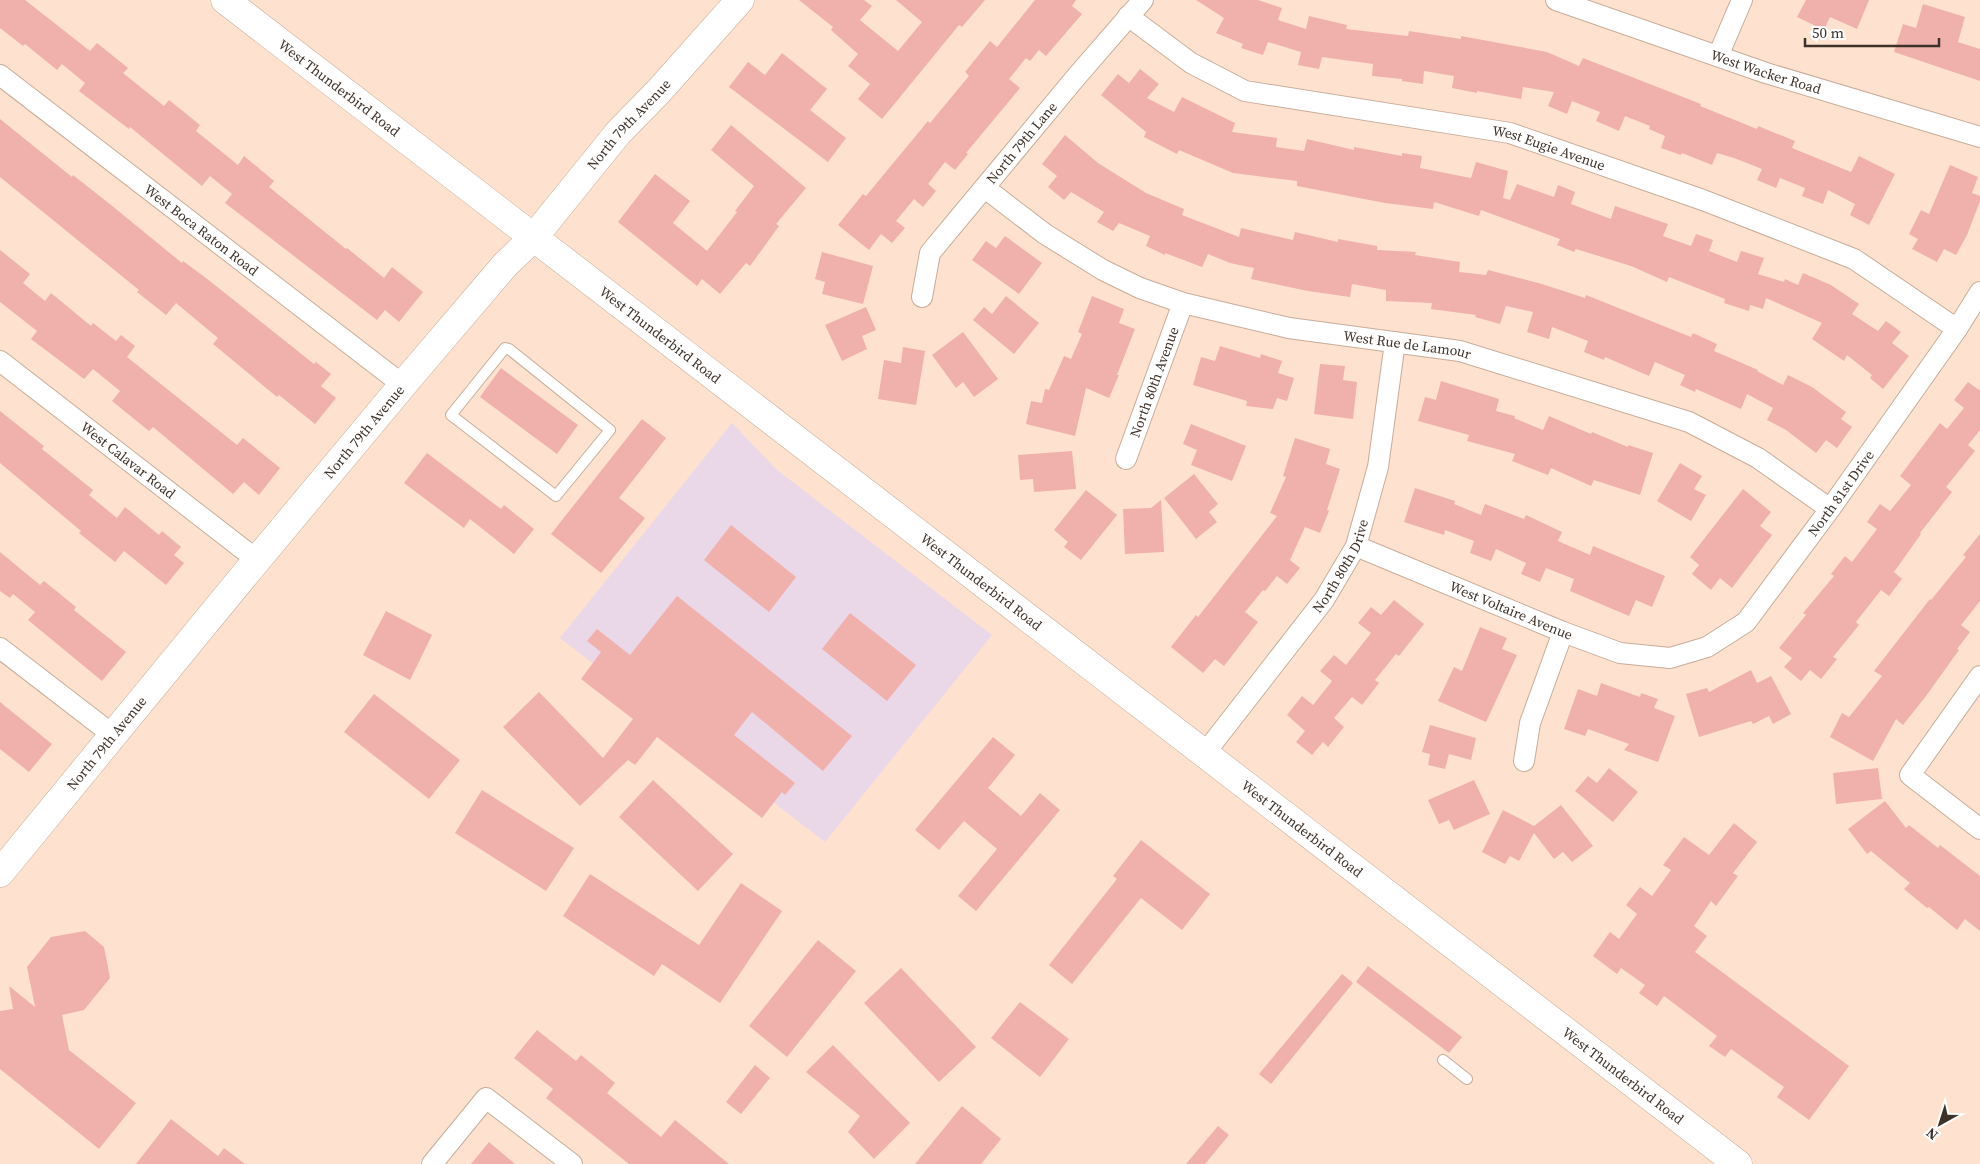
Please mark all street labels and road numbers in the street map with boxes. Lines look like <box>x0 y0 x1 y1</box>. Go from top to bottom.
street label: West Thunderbird Road <box>274 35 404 141</box>
street label: West Wacker Road <box>1708 45 1824 99</box>
street label: North 79th Avenue <box>582 75 675 174</box>
street label: North 79th Lane <box>981 97 1062 188</box>
street label: West Eugie Avenue <box>1491 120 1608 175</box>
street label: West Boca Raton Road <box>140 179 263 280</box>
street label: West Thunderbird Road <box>595 282 725 388</box>
street label: North 80th Avenue <box>1125 324 1184 440</box>
street label: West Rue de Lamour <box>1342 325 1474 364</box>
street label: North 79th Avenue <box>319 381 409 483</box>
street label: West Calavar Road <box>76 417 180 503</box>
street label: North 81st Drive <box>1803 446 1879 541</box>
street label: North 80th Drive <box>1308 517 1373 617</box>
street label: West Thunderbird Road <box>916 528 1046 635</box>
street label: West Voltaire Avenue <box>1447 576 1575 645</box>
street label: North 79th Avenue <box>62 692 151 795</box>
street label: West Thunderbird Road <box>1237 775 1367 882</box>
street label: West Thunderbird Road <box>1558 1022 1688 1129</box>

